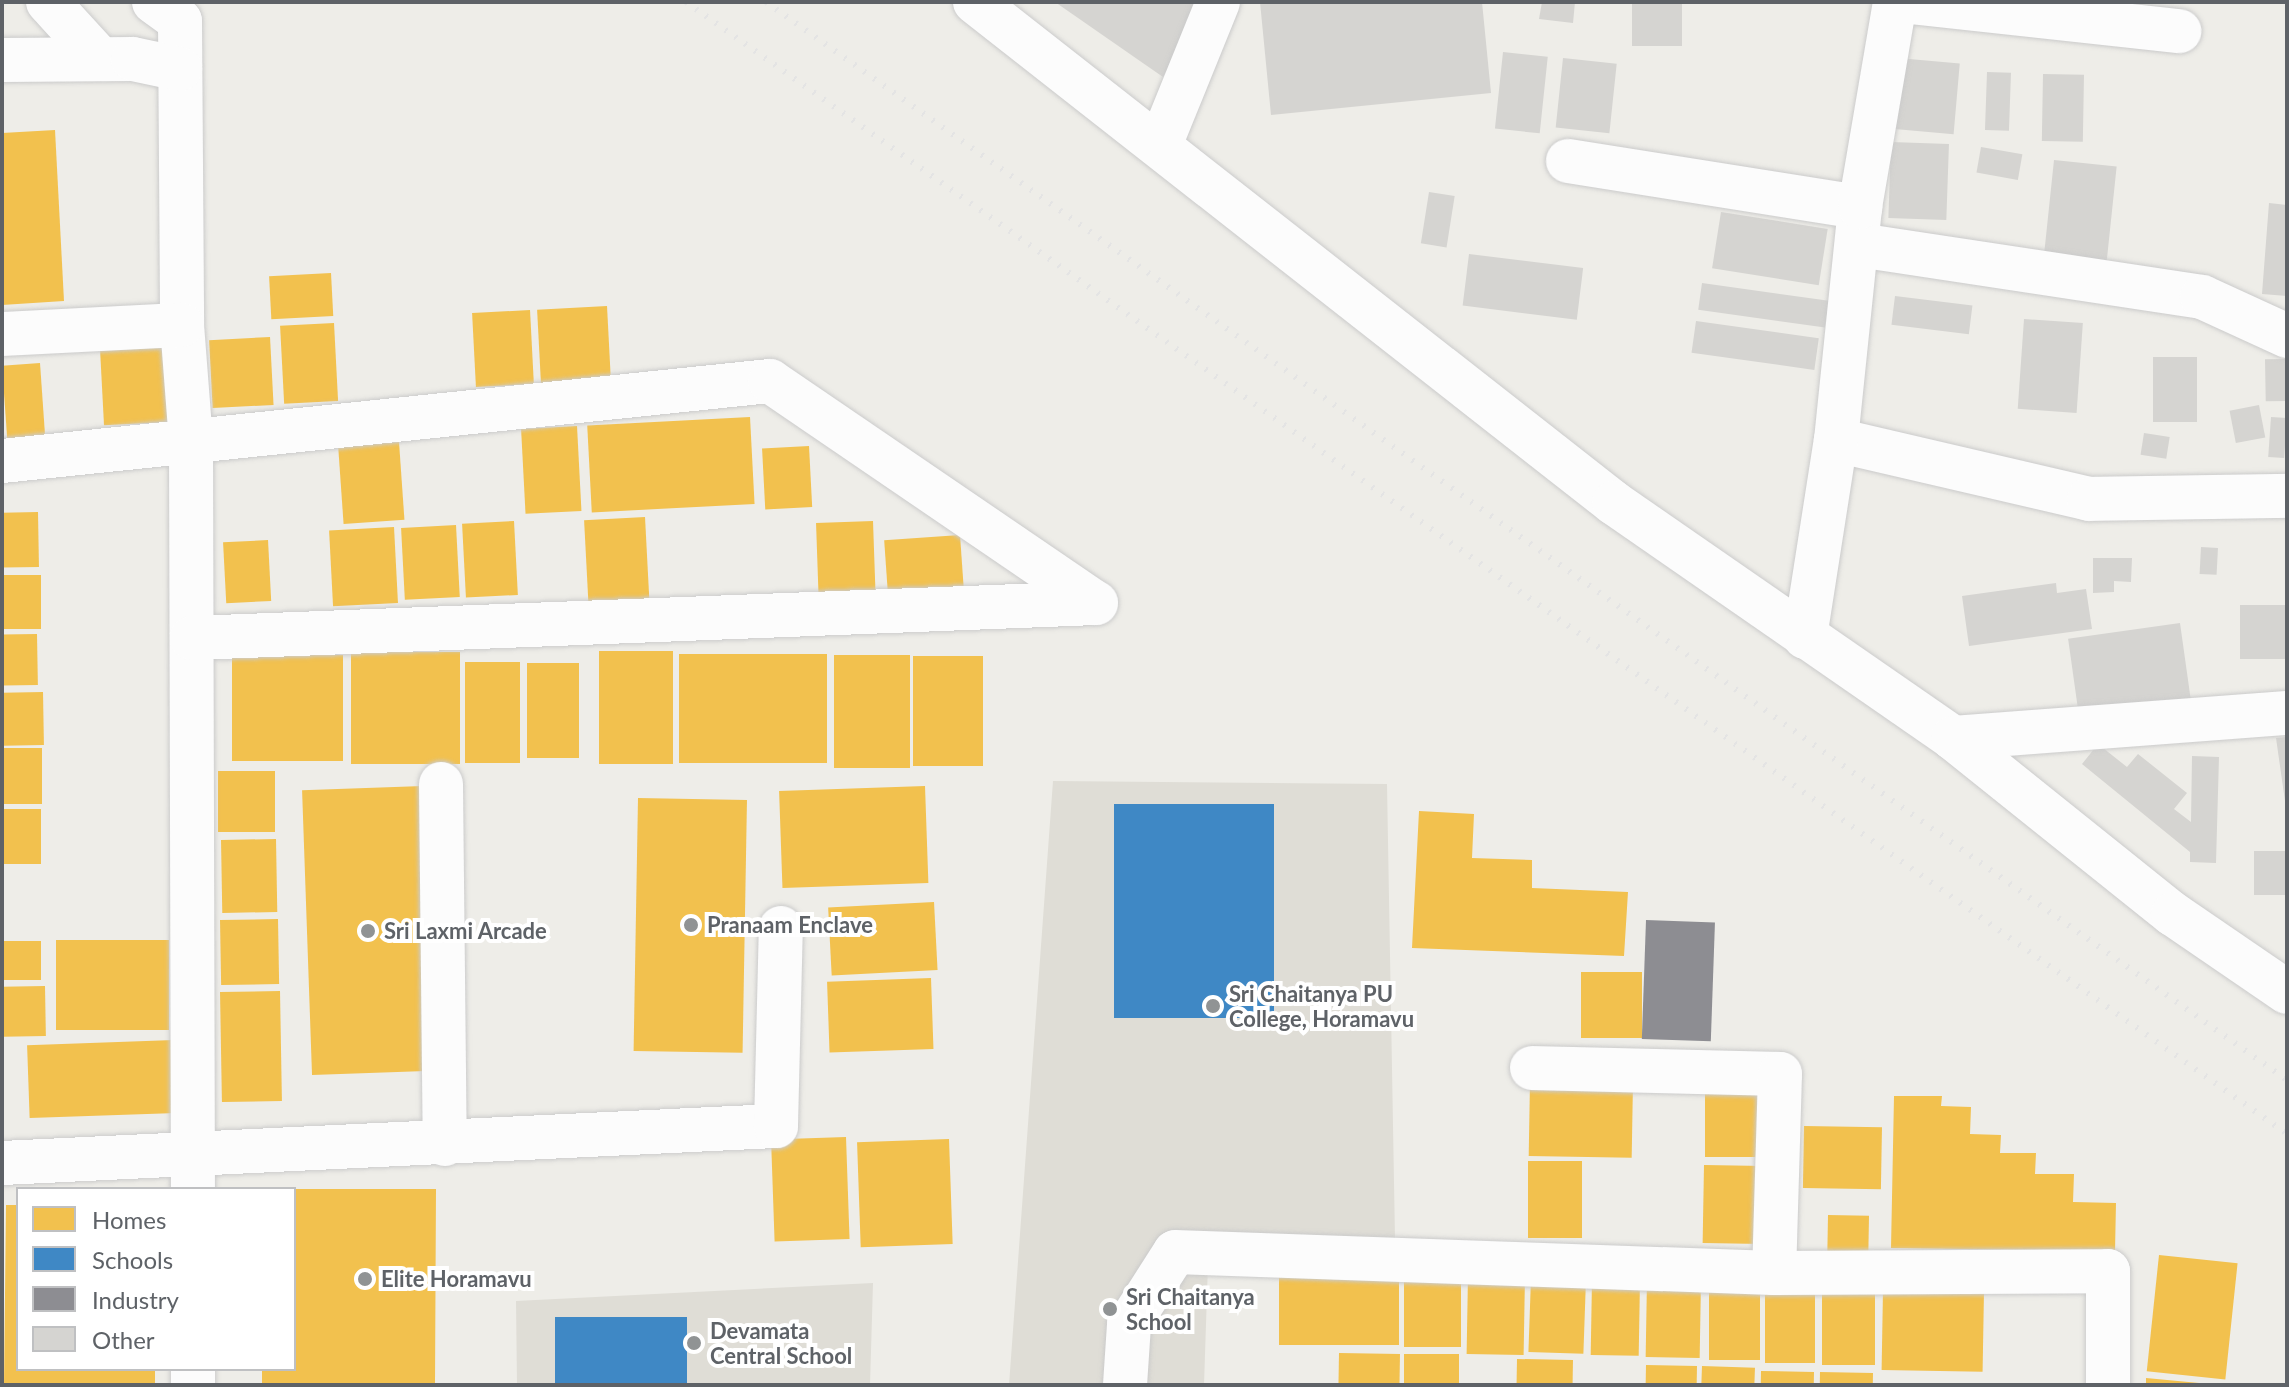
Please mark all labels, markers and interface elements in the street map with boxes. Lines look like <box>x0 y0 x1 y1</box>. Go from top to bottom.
place label: Pranaam Enclave <box>707 912 873 938</box>
marker: Pranaam Enclave <box>682 916 700 934</box>
place label: Sri Laxmi Arcade <box>384 918 548 944</box>
marker: Sri Laxmi Arcade <box>359 922 377 940</box>
place label: Sri Chaitanya PU College, Horamavu <box>1229 980 1414 1032</box>
marker: Sri Chaitanya PU College, Horamavu <box>1204 997 1222 1015</box>
legend <box>16 1187 296 1371</box>
text: Homes <box>92 1205 166 1234</box>
text: Schools <box>92 1245 173 1274</box>
place label: Elite Horamavu <box>381 1266 532 1292</box>
marker: Elite Horamavu <box>356 1270 374 1288</box>
place label: Sri Chaitanya School <box>1126 1283 1255 1334</box>
text: Industry <box>92 1285 179 1314</box>
marker: Sri Chaitanya School <box>1101 1300 1119 1318</box>
place label: Devamata Central School <box>710 1317 852 1368</box>
text: Other <box>92 1325 155 1354</box>
marker: Devamata Central School <box>685 1334 703 1352</box>

